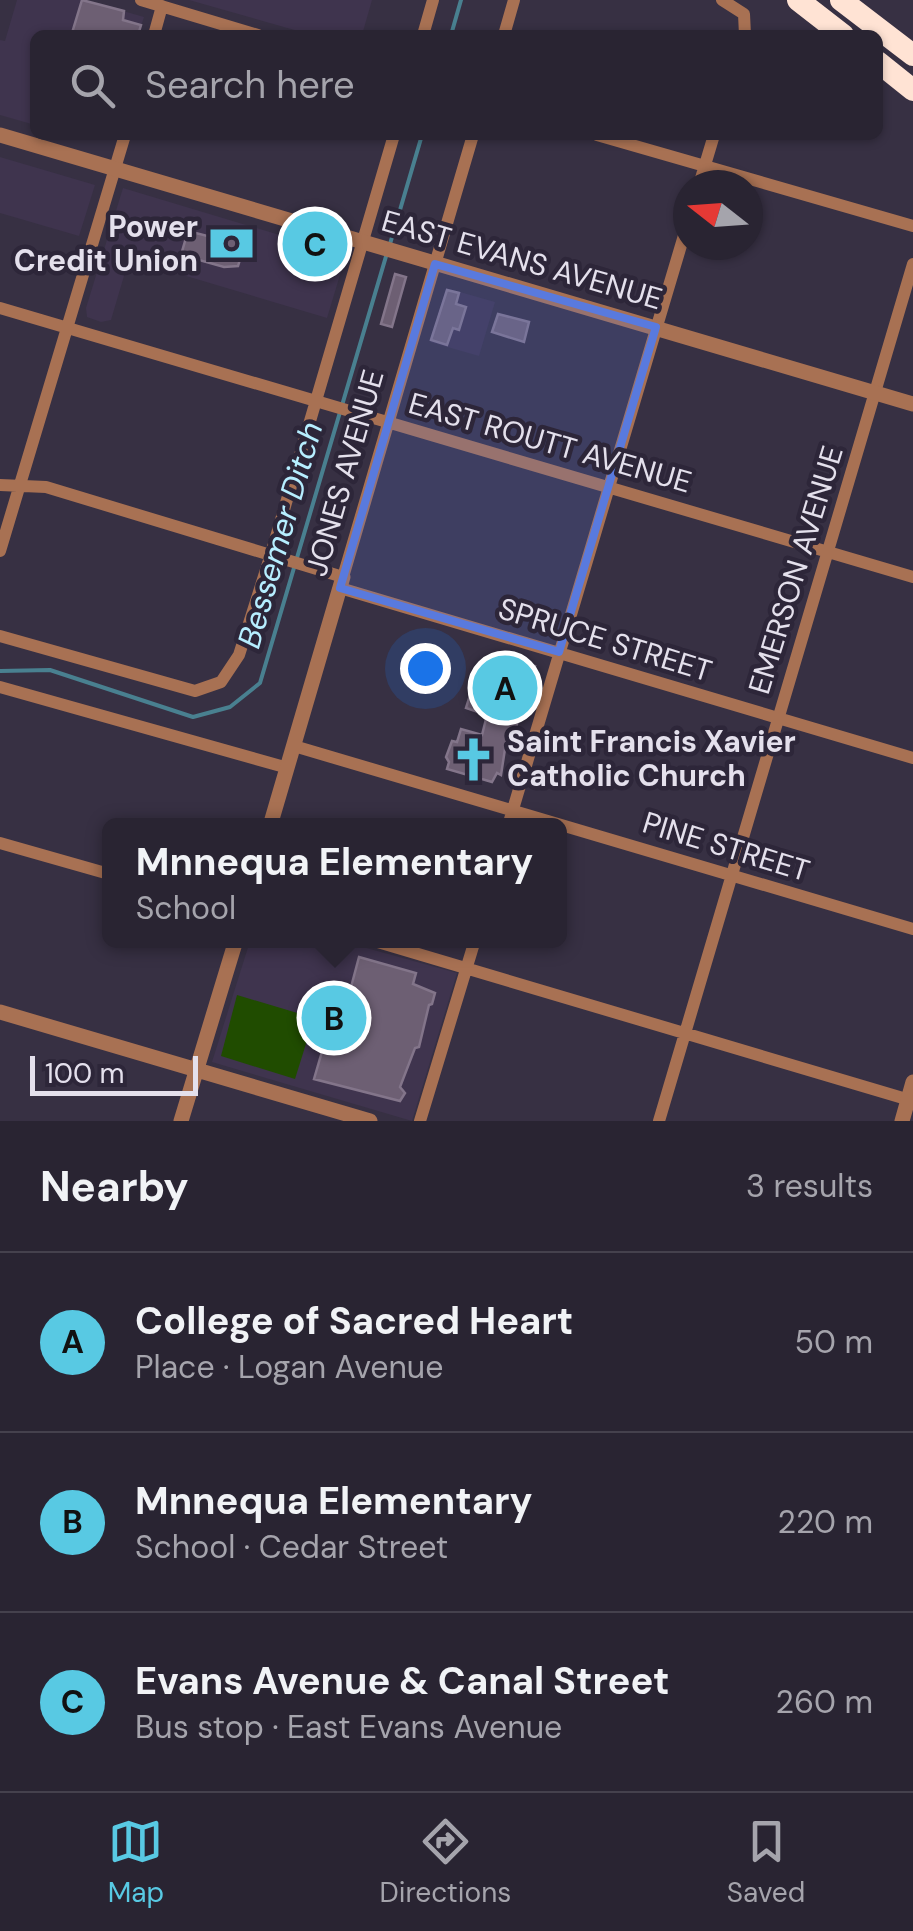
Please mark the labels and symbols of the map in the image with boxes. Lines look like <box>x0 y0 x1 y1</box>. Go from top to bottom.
north arrow <box>673 170 763 260</box>
street label: EAST EVANS AVENUE <box>377 201 667 318</box>
pin: C <box>282 206 348 282</box>
place label: Power Credit Union <box>14 207 198 280</box>
bank icon: Power Credit Union <box>207 220 255 268</box>
street label: JONES AVENUE <box>296 365 393 580</box>
street label: EAST ROUTT AVENUE <box>404 383 696 502</box>
water label: Bessemer Ditch <box>228 417 332 653</box>
street label: EMERSON AVENUE <box>739 441 852 699</box>
street label: SPRUCE STREET <box>494 589 717 690</box>
your location <box>400 643 451 694</box>
pin: A <box>472 650 538 726</box>
place label: Saint Francis Xavier Catholic Church <box>507 722 796 795</box>
church icon: Saint Francis Xavier Catholic Church <box>450 735 498 783</box>
street label: PINE STREET <box>638 803 814 890</box>
pin: B <box>302 980 366 1056</box>
scale bar <box>30 1051 198 1096</box>

